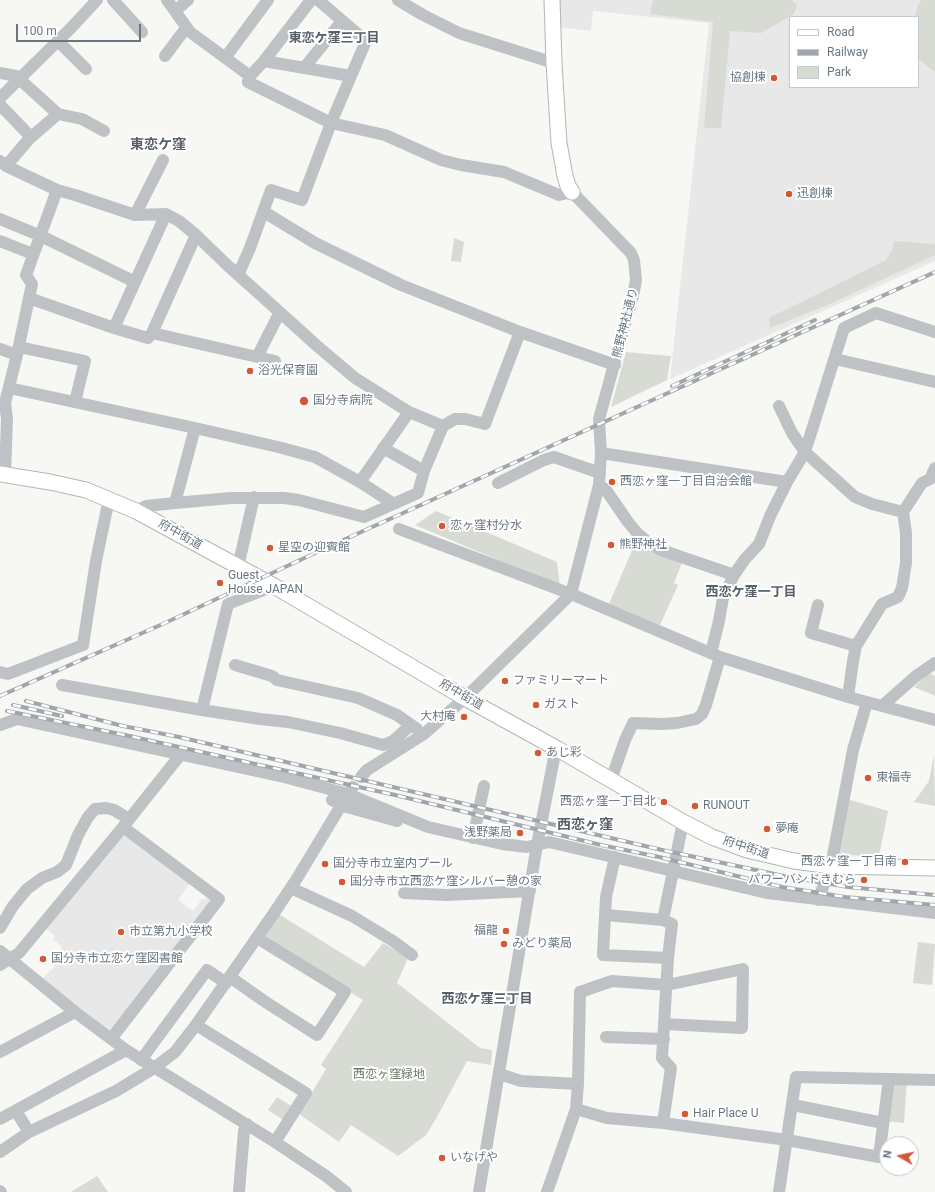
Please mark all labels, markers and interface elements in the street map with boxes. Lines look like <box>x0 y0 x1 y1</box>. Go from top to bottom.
scale bar <box>18 16 143 42</box>
legend <box>789 16 919 88</box>
text: 100 m <box>23 24 57 38</box>
text: Road <box>827 25 855 39</box>
district label: 東恋ケ窪三丁目 <box>289 31 379 47</box>
text: Railway <box>827 45 868 59</box>
text: Park <box>827 65 851 79</box>
place label: 協創棟 <box>730 71 766 85</box>
marker: 協創棟 <box>769 73 779 83</box>
district label: 東恋ケ窪 <box>130 137 186 153</box>
place label: 迅創棟 <box>797 187 833 201</box>
marker: 迅創棟 <box>784 189 794 199</box>
street label: 熊野神社通り <box>610 286 642 360</box>
place label: 浴光保育園 <box>258 364 318 378</box>
marker: 浴光保育園 <box>245 366 255 376</box>
place label: 国分寺病院 <box>313 394 373 408</box>
marker: 国分寺病院 <box>298 395 310 407</box>
place label: 西恋ヶ窪一丁目自治会館 <box>620 475 752 489</box>
marker: 西恋ヶ窪一丁目自治会館 <box>607 477 617 487</box>
street label: 府中街道 <box>156 517 204 553</box>
place label: 恋ヶ窪村分水 <box>450 519 522 533</box>
marker: 恋ヶ窪村分水 <box>437 521 447 531</box>
place label: 熊野神社 <box>619 538 667 552</box>
marker: 熊野神社 <box>606 540 616 550</box>
place label: 星空の迎賓館 <box>278 541 350 555</box>
marker: 星空の迎賓館 <box>265 543 275 553</box>
place label: Guest House JAPAN <box>228 569 303 597</box>
marker: Guest House JAPAN <box>215 578 225 588</box>
district label: 西恋ケ窪一丁目 <box>706 585 796 601</box>
place label: ファミリーマート <box>513 674 609 688</box>
marker: ファミリーマート <box>500 676 510 686</box>
street label: 府中街道 <box>437 677 485 713</box>
place label: ガスト <box>544 698 580 712</box>
marker: ガスト <box>531 700 541 710</box>
place label: 大村庵 <box>420 710 456 724</box>
marker: 大村庵 <box>459 712 469 722</box>
place label: あじ彩 <box>546 746 582 760</box>
marker: あじ彩 <box>533 748 543 758</box>
place label: 東福寺 <box>876 771 912 785</box>
marker: 東福寺 <box>863 773 873 783</box>
place label: 西恋ヶ窪一丁目北 <box>560 795 656 809</box>
marker: 西恋ヶ窪一丁目北 <box>659 797 669 807</box>
place label: RUNOUT <box>703 799 750 813</box>
marker: RUNOUT <box>690 801 700 811</box>
district label: 西恋ヶ窪 <box>557 817 613 833</box>
place label: 夢庵 <box>775 822 799 836</box>
marker: 夢庵 <box>762 824 772 834</box>
place label: 浅野薬局 <box>464 826 512 840</box>
marker: 浅野薬局 <box>515 828 525 838</box>
street label: 府中街道 <box>721 834 771 862</box>
place label: 西恋ヶ窪一丁目南 <box>801 855 897 869</box>
place label: 国分寺市立室内プール <box>333 857 453 871</box>
marker: 西恋ヶ窪一丁目南 <box>900 857 910 867</box>
marker: 国分寺市立室内プール <box>320 859 330 869</box>
place label: パワーバンドきむら <box>748 873 856 887</box>
place label: 国分寺市立西恋ケ窪シルバー憩の家 <box>350 875 542 889</box>
marker: パワーバンドきむら <box>859 875 869 885</box>
marker: 国分寺市立西恋ケ窪シルバー憩の家 <box>337 877 347 887</box>
place label: 福龍 <box>474 924 498 938</box>
place label: 市立第九小学校 <box>129 925 213 939</box>
marker: 福龍 <box>501 926 511 936</box>
marker: 市立第九小学校 <box>116 927 126 937</box>
place label: みどり薬局 <box>512 937 572 951</box>
marker: みどり薬局 <box>499 939 509 949</box>
place label: 国分寺市立恋ケ窪図書館 <box>51 952 183 966</box>
marker: 国分寺市立恋ケ窪図書館 <box>38 954 48 964</box>
district label: 西恋ケ窪三丁目 <box>442 992 532 1008</box>
park label: 西恋ヶ窪緑地 <box>353 1068 425 1082</box>
place label: Hair Place U <box>693 1107 758 1121</box>
marker: Hair Place U <box>680 1109 690 1119</box>
north arrow <box>879 1136 919 1176</box>
text: N <box>881 1149 895 1159</box>
place label: いなげや <box>450 1151 498 1165</box>
marker: いなげや <box>437 1153 447 1163</box>

